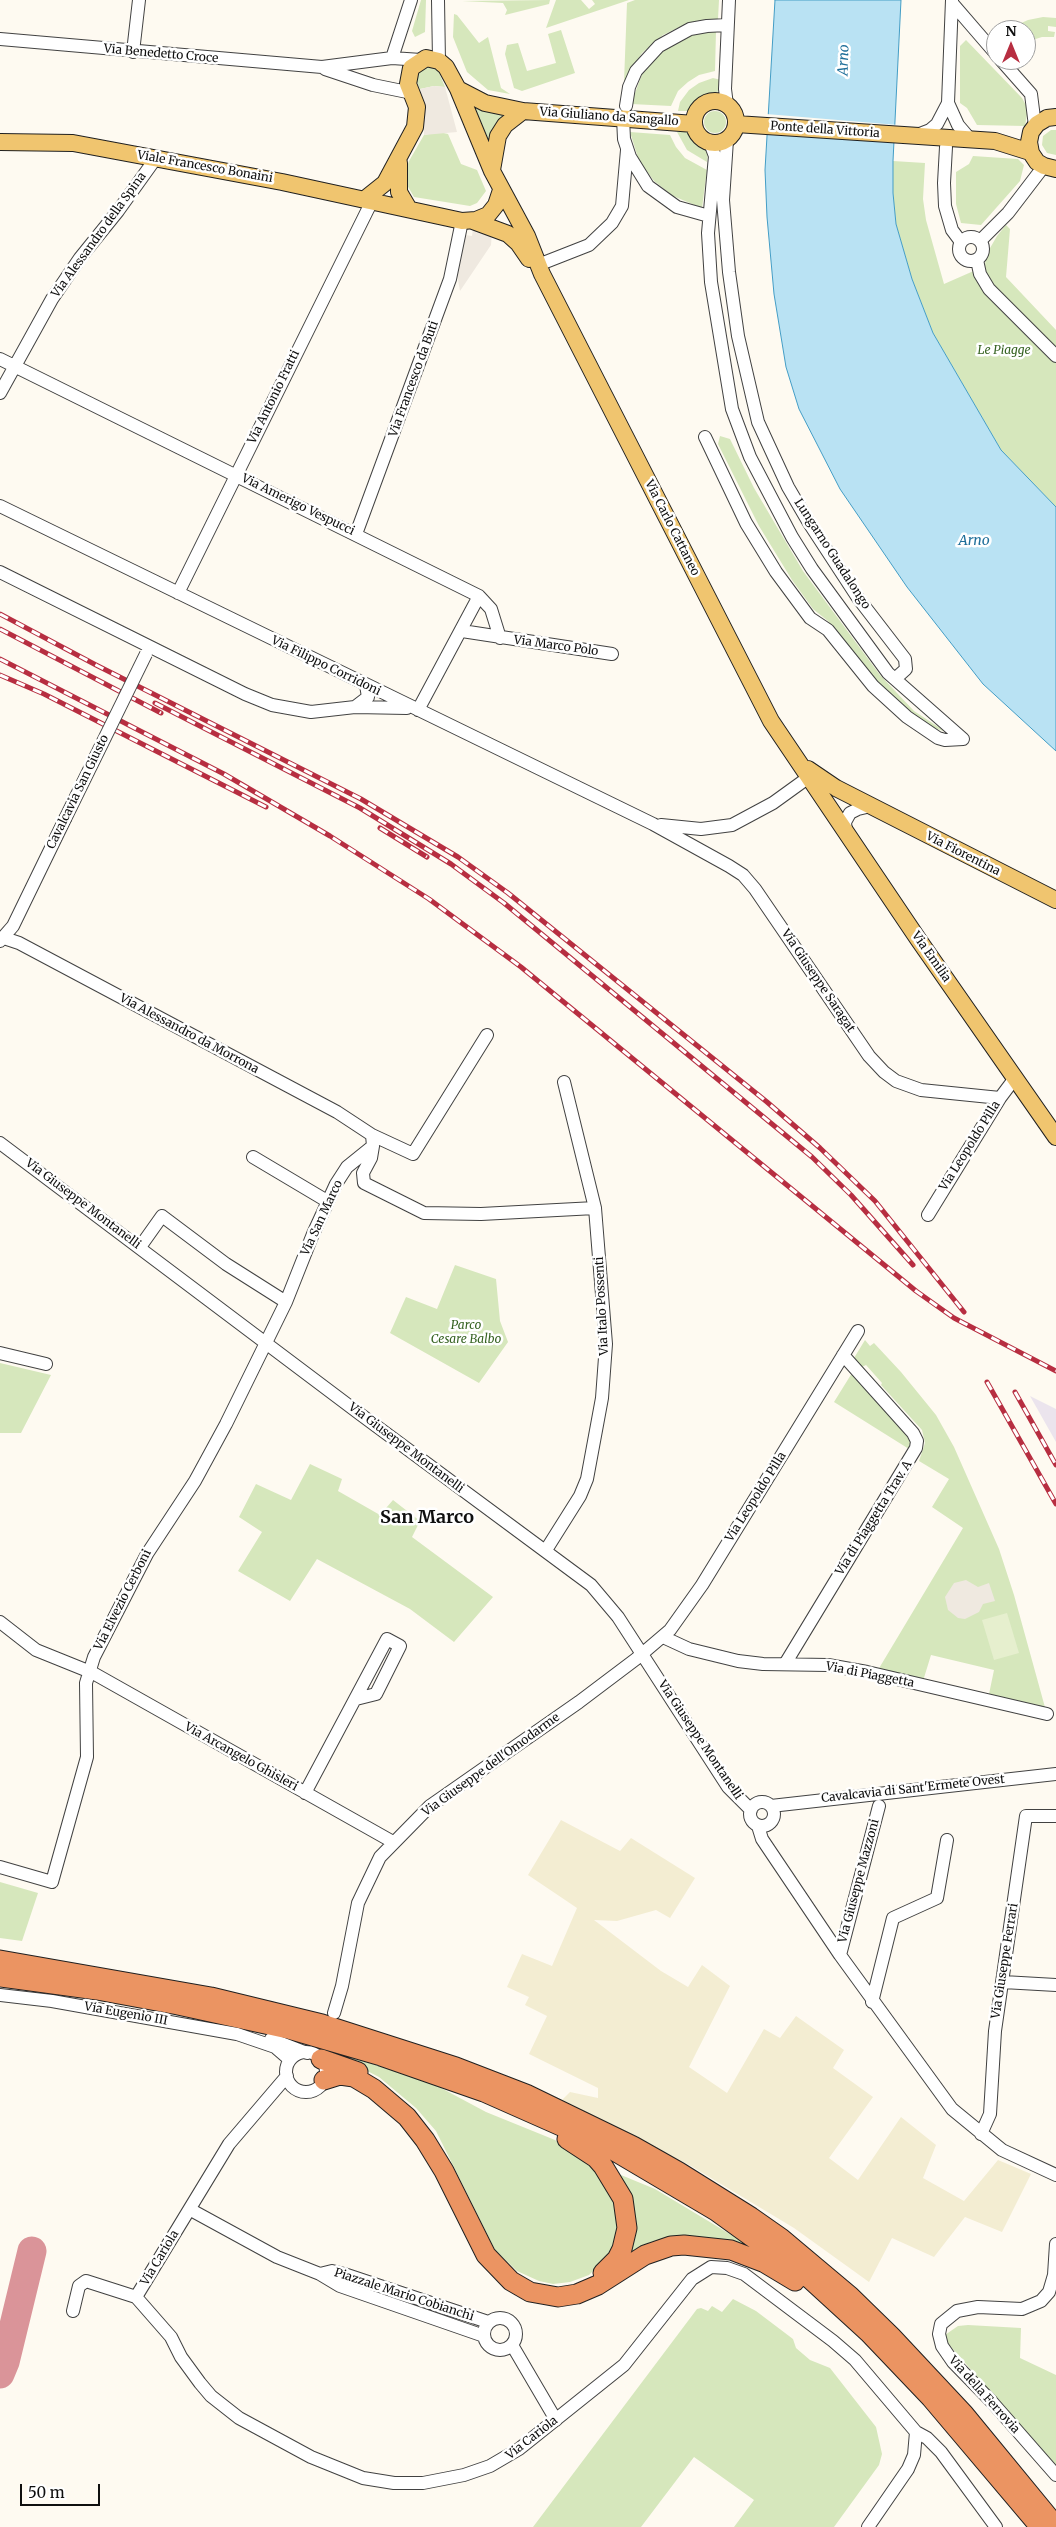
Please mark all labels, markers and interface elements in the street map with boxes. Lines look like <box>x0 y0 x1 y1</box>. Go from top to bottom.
north arrow <box>986 20 1036 70</box>
text: N <box>1005 22 1017 40</box>
street label: Via Benedetto Croce <box>103 42 219 66</box>
water label: Arno <box>835 44 853 76</box>
street label: Via Giuliano da Sangallo <box>539 105 679 129</box>
street label: Ponte della Vittoria <box>770 119 880 141</box>
street label: Viale Francesco Bonaini <box>136 148 274 186</box>
street label: Via Alessandro della Spina <box>49 170 149 300</box>
street label: Via Francesco da Buti <box>386 319 442 439</box>
park label: Le Piagge <box>977 344 1031 358</box>
street label: Via Antonio Fratti <box>245 348 303 446</box>
street label: Via Amerigo Vespucci <box>239 471 357 539</box>
street label: Via Carlo Cattaneo <box>642 478 702 578</box>
street label: Lungarno Guadalongo <box>791 496 873 612</box>
water label: Arno <box>958 533 990 549</box>
street label: Via Filippo Corridoni <box>269 633 383 699</box>
street label: Via Marco Polo <box>513 633 599 659</box>
street label: Cavalcavia San Giusto <box>44 733 112 851</box>
street label: Via Fiorentina <box>924 829 1002 879</box>
street label: Via Giuseppe Saragat <box>778 927 858 1035</box>
street label: Via Emilia <box>908 929 954 985</box>
street label: Via Alessandro da Morrona <box>117 991 261 1077</box>
street label: Via Leopoldo Pilla <box>937 1099 1003 1193</box>
street label: Via Giuseppe Montanelli <box>23 1156 143 1252</box>
street label: Via San Marco <box>298 1178 346 1258</box>
street label: Via Italo Possenti <box>592 1256 612 1356</box>
park label: Parco Cesare Balbo <box>431 1319 501 1347</box>
street label: Via Giuseppe Montanelli <box>346 1400 466 1496</box>
street label: Via Leopoldo Pilla <box>723 1450 789 1544</box>
street label: Via di Piaggetta Trav. A <box>833 1458 915 1578</box>
district label: San Marco <box>380 1507 474 1529</box>
street label: Via Elvezio Cerboni <box>91 1547 155 1653</box>
street label: Via di Piaggetta <box>825 1659 915 1691</box>
street label: Via Giuseppe Montanelli <box>655 1678 745 1802</box>
street label: Via Giuseppe dell'Omodarme <box>420 1710 562 1820</box>
street label: Via Arcangelo Ghisleri <box>182 1720 300 1794</box>
street label: Cavalcavia di Sant'Ermete Ovest <box>821 1772 1005 1806</box>
street label: Via Giuseppe Mazzoni <box>836 1818 882 1944</box>
street label: Via Giuseppe Ferrari <box>989 1902 1021 2020</box>
street label: Via Eugenio III <box>83 2000 169 2028</box>
street label: Via Cariola <box>138 2228 182 2288</box>
street label: Piazzale Mario Cobianchi <box>332 2266 476 2324</box>
street label: Via della Ferrovia <box>945 2353 1023 2437</box>
street label: Via Cariola <box>503 2413 561 2463</box>
scale bar <box>22 2474 102 2506</box>
text: 50 m <box>28 2483 65 2502</box>

